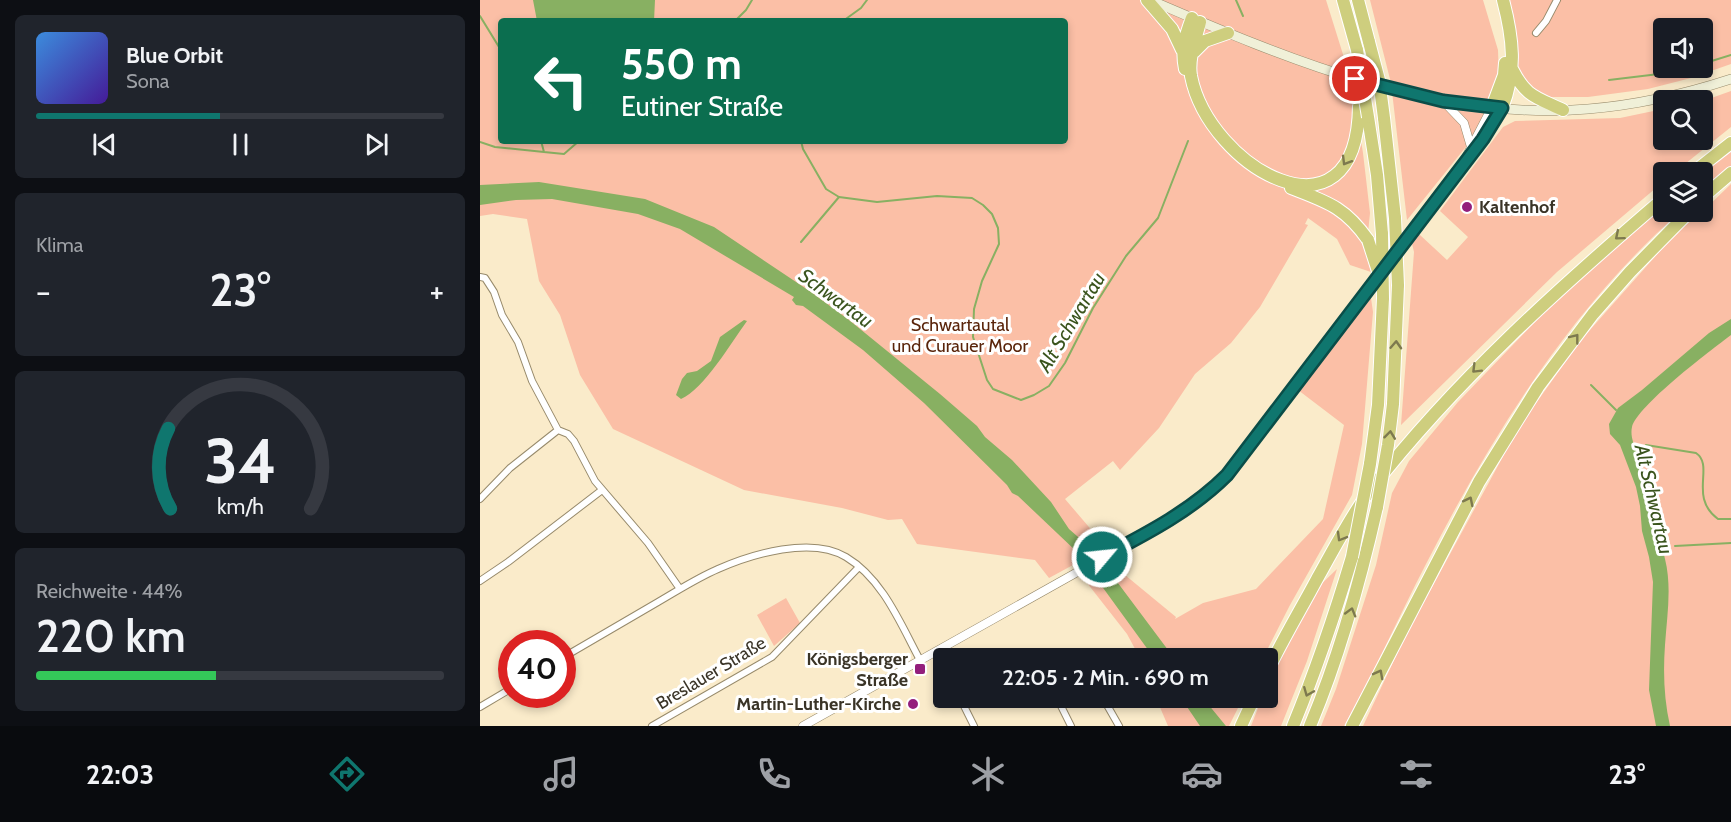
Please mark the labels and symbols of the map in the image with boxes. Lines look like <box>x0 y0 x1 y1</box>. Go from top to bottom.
pin <box>1329 53 1380 104</box>
one-way arrow <box>1342 155 1354 165</box>
place label: Kaltenhof <box>1479 196 1555 218</box>
marker: Kaltenhof <box>1460 200 1474 214</box>
one-way arrow <box>1615 229 1626 240</box>
water label: Schwartau <box>794 263 878 333</box>
water label: Alt Schwartau <box>1031 268 1110 377</box>
park label: Schwartautal und Curauer Moor <box>892 314 1028 357</box>
one-way arrow <box>1567 333 1578 344</box>
one-way arrow <box>1389 341 1402 350</box>
one-way arrow <box>1473 362 1484 373</box>
one-way arrow <box>1383 430 1395 439</box>
water label: Alt Schwartau <box>1630 441 1678 556</box>
one-way arrow <box>1462 497 1473 508</box>
position arrow <box>1070 525 1134 589</box>
one-way arrow <box>1337 531 1348 541</box>
one-way arrow <box>1344 607 1356 618</box>
speed limit sign: 40 <box>498 630 576 708</box>
street label: Breslauer Straße <box>652 632 770 714</box>
place label: Königsberger Straße <box>807 648 908 691</box>
marker: Königsberger Straße <box>913 662 927 676</box>
one-way arrow <box>1372 670 1383 681</box>
one-way arrow <box>1303 686 1315 697</box>
place label: Martin-Luther-Kirche <box>736 693 901 715</box>
marker: Martin-Luther-Kirche <box>906 697 920 711</box>

